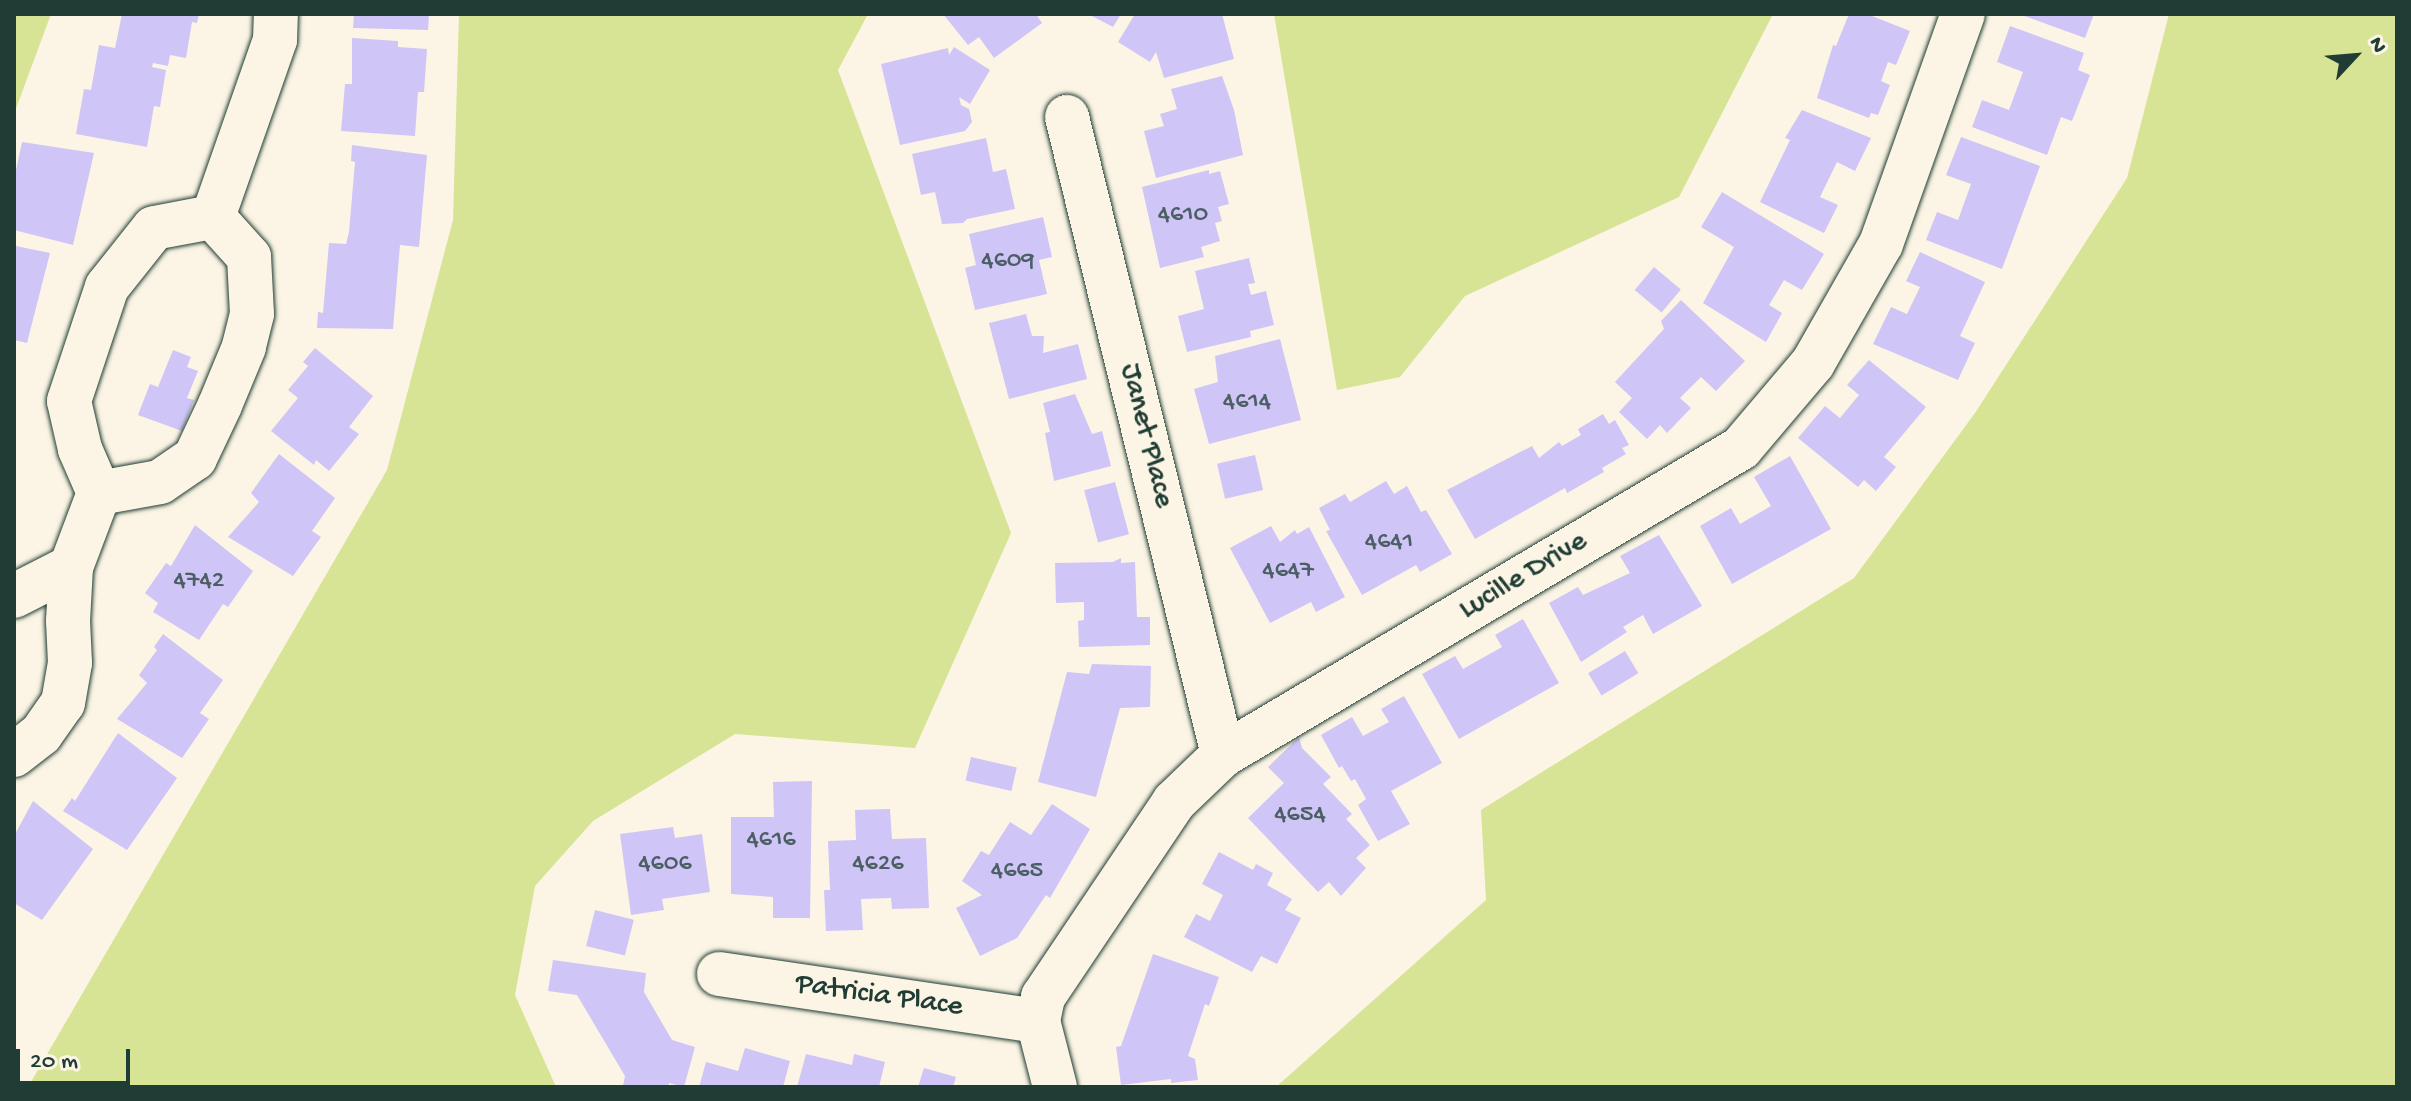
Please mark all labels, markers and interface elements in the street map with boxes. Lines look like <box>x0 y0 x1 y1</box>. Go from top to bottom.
north arrow <box>2315 16 2395 96</box>
text: N <box>2362 33 2391 58</box>
house number: 4610 <box>1158 200 1208 232</box>
house number: 4609 <box>981 246 1035 278</box>
street label: Janet Place <box>1110 360 1180 512</box>
house number: 4614 <box>1223 387 1271 419</box>
street label: Lucille Drive <box>1453 525 1595 629</box>
house number: 4641 <box>1365 527 1413 559</box>
house number: 4647 <box>1262 556 1314 588</box>
house number: 4742 <box>174 566 224 598</box>
house number: 4654 <box>1274 800 1326 832</box>
house number: 4616 <box>746 825 796 857</box>
house number: 4606 <box>638 849 692 881</box>
house number: 4626 <box>852 849 904 881</box>
house number: 4665 <box>991 856 1043 888</box>
street label: Patricia Place <box>793 967 965 1027</box>
scale bar <box>20 1033 134 1083</box>
text: 20 m <box>30 1048 78 1077</box>

